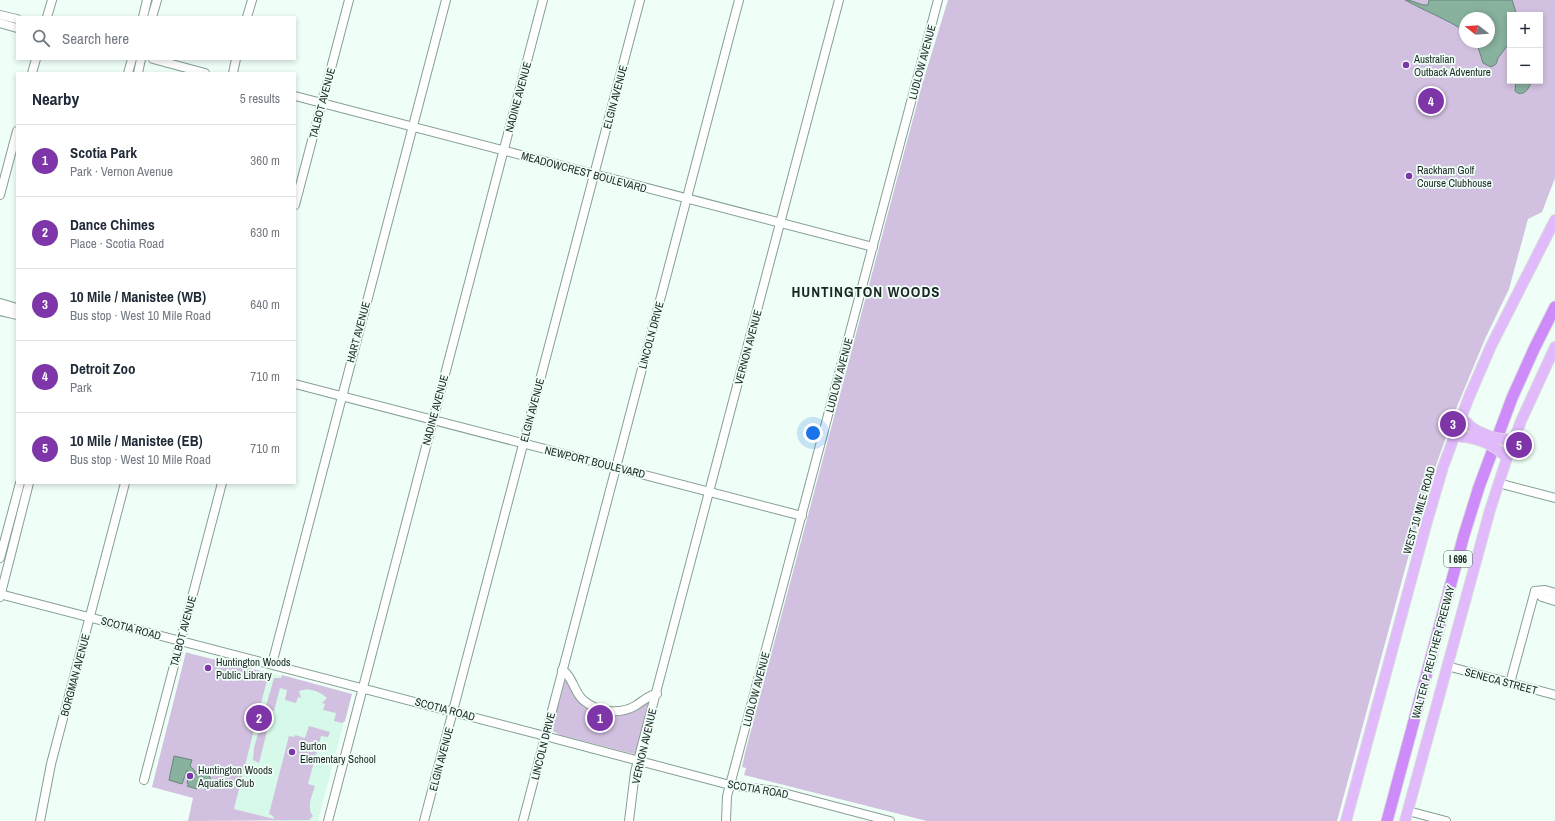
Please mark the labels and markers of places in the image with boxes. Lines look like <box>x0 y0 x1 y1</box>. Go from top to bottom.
place label: Australian Outback Adventure <box>1413 52 1491 79</box>
marker: Australian Outback Adventure <box>1401 60 1411 70</box>
pin: 4 <box>1418 86 1444 116</box>
place label: Rackham Golf Course Clubhouse <box>1417 163 1492 190</box>
marker: Rackham Golf Course Clubhouse <box>1404 171 1414 181</box>
pin: 3 <box>1440 409 1466 439</box>
pin: 5 <box>1506 430 1532 460</box>
place label: Huntington Woods Public Library <box>216 655 291 682</box>
marker: Huntington Woods Public Library <box>203 663 213 673</box>
pin: 2 <box>246 703 272 733</box>
pin: 1 <box>587 703 613 733</box>
place label: Burton Elementary School <box>300 739 376 766</box>
marker: Burton Elementary School <box>287 747 297 757</box>
place label: Huntington Woods Aquatics Club <box>197 763 273 790</box>
marker: Huntington Woods Aquatics Club <box>185 771 195 781</box>

